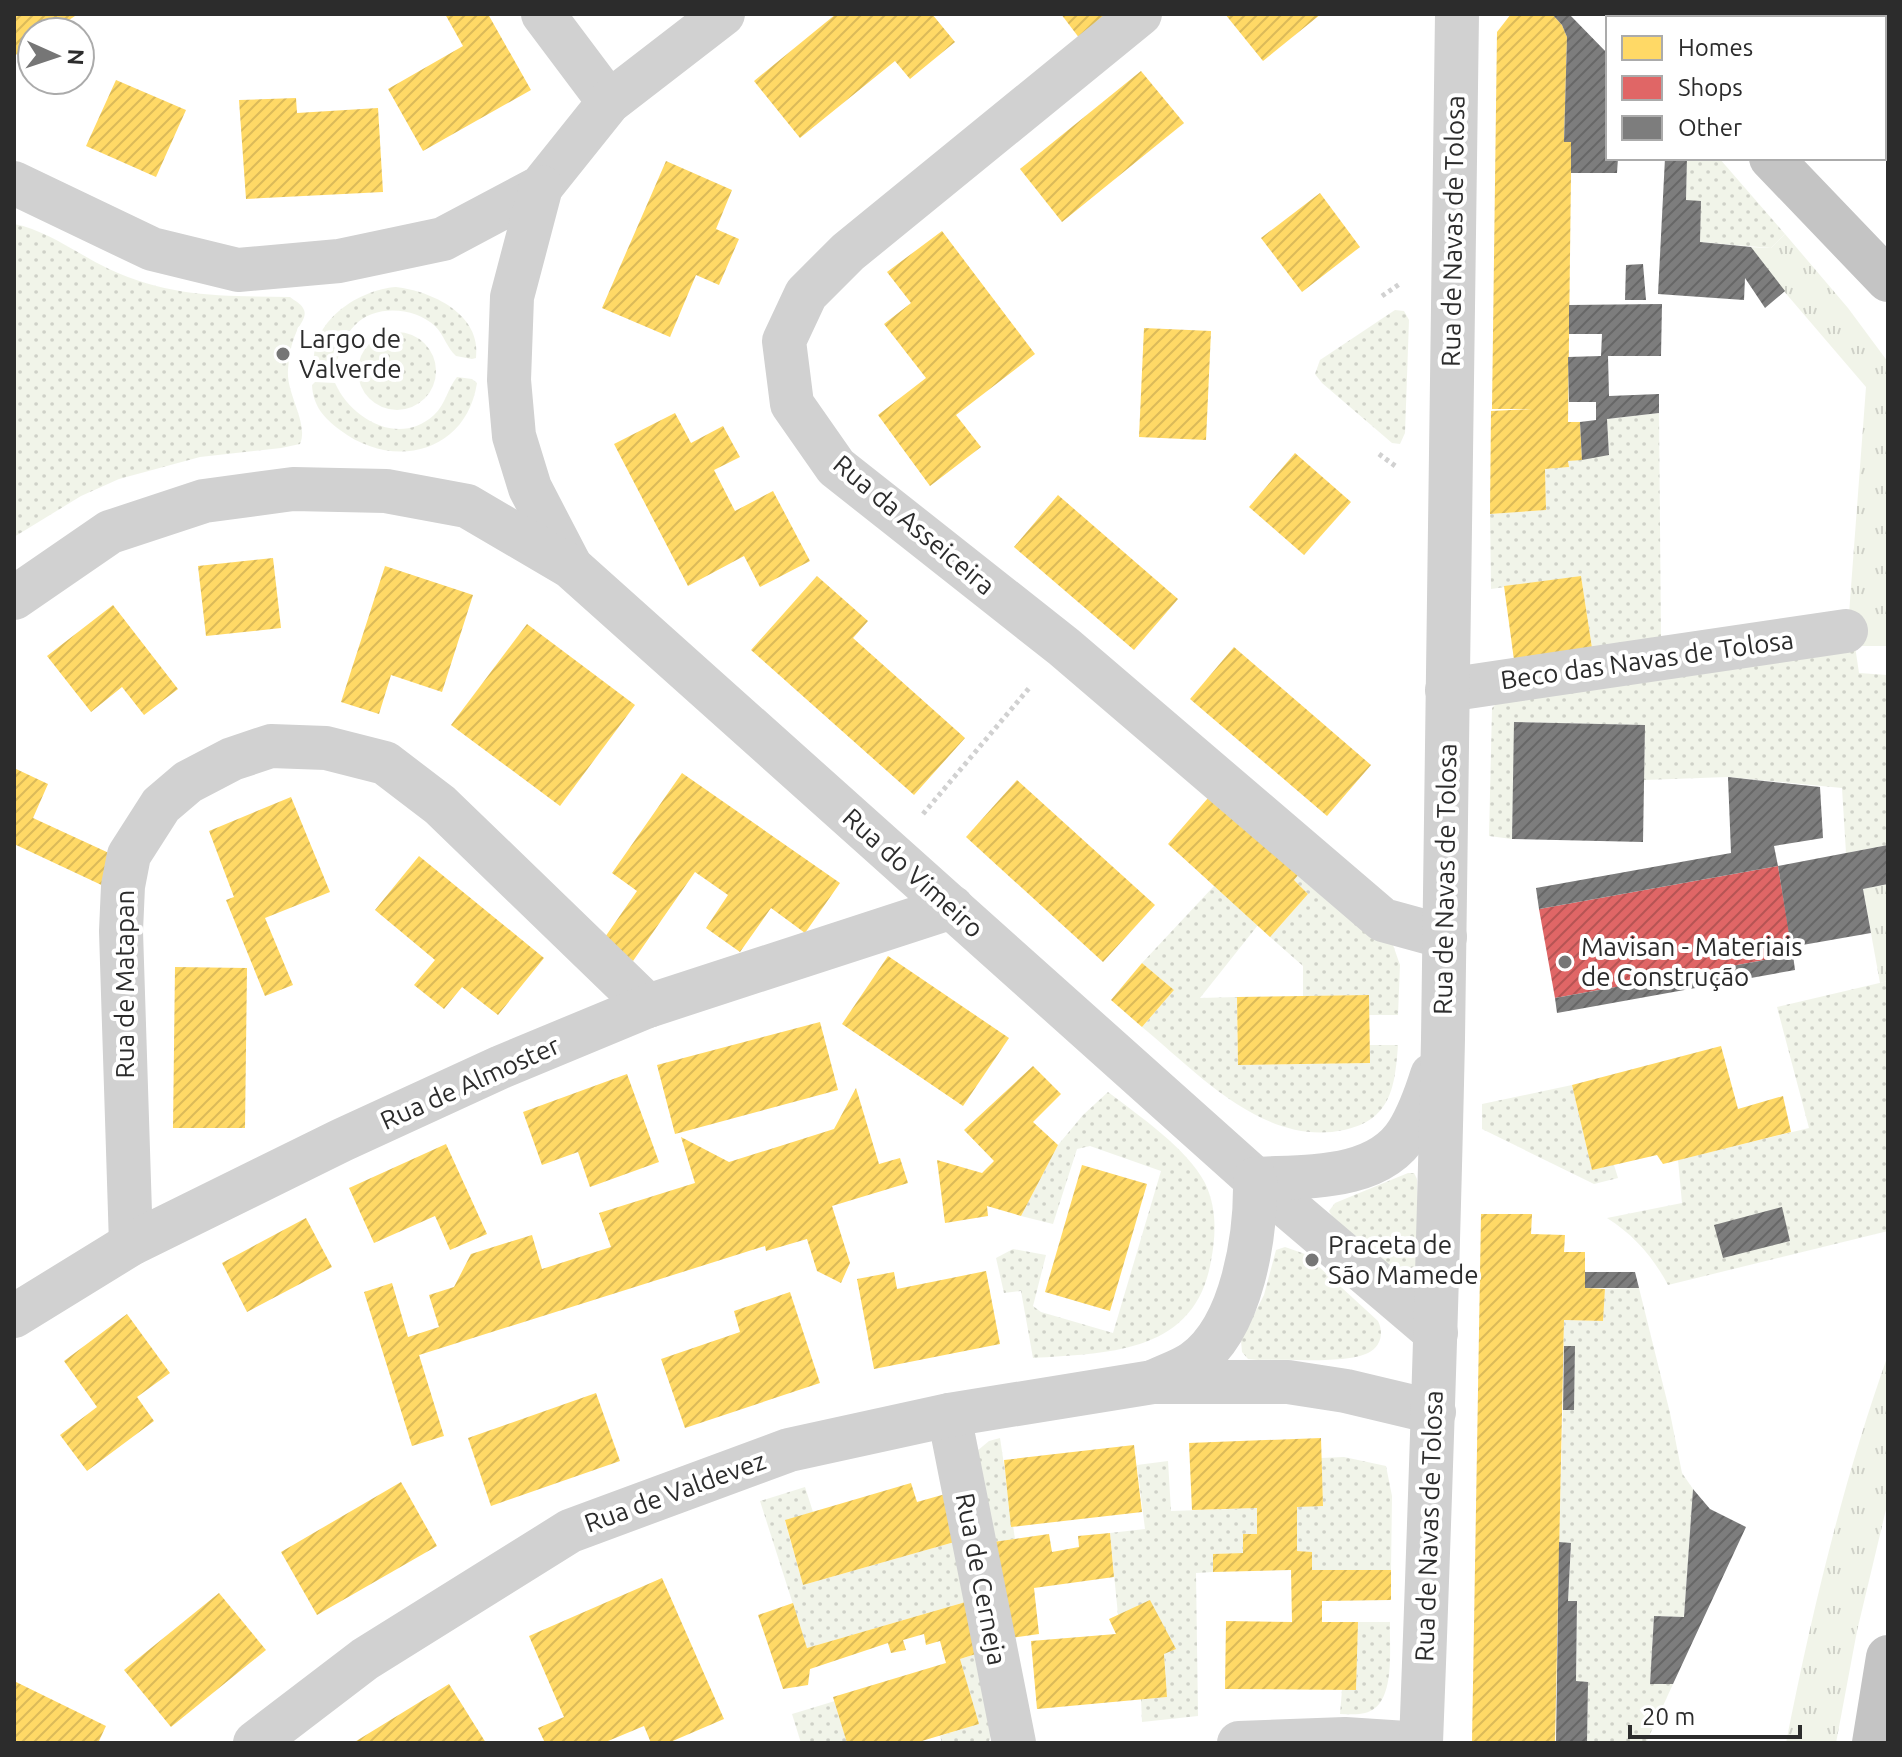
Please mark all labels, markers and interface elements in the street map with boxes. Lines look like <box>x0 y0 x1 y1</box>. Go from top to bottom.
north arrow <box>16 16 96 96</box>
legend <box>1606 16 1886 160</box>
text: Homes <box>1678 34 1753 61</box>
text: N <box>64 48 89 66</box>
text: Shops <box>1678 74 1743 101</box>
street label: Rua de Navas de Tolosa <box>1436 95 1469 367</box>
text: Other <box>1678 114 1742 141</box>
place label: Largo de Valverde <box>299 324 402 383</box>
marker: Largo de Valverde <box>274 345 292 363</box>
street label: Rua da Asseiceira <box>828 449 1001 600</box>
street label: Beco das Navas de Tolosa <box>1499 625 1795 694</box>
street label: Rua de Navas de Tolosa <box>1428 743 1461 1015</box>
street label: Rua do Vimeiro <box>837 802 989 943</box>
street label: Rua de Matapan <box>110 890 139 1078</box>
place label: Mavisan - Materiais de Construção <box>1581 932 1802 991</box>
marker: Mavisan - Materiais de Construção <box>1556 953 1574 971</box>
street label: Rua de Almoster <box>376 1030 564 1135</box>
place label: Praceta de São Mamede <box>1328 1230 1479 1289</box>
marker: Praceta de São Mamede <box>1303 1251 1321 1269</box>
street label: Rua de Navas de Tolosa <box>1409 1390 1448 1662</box>
street label: Rua de Valdevez <box>580 1445 769 1538</box>
street label: Rua de Cerneja <box>951 1490 1012 1668</box>
scale bar <box>1630 1689 1800 1739</box>
text: 20 m <box>1642 1703 1695 1730</box>

